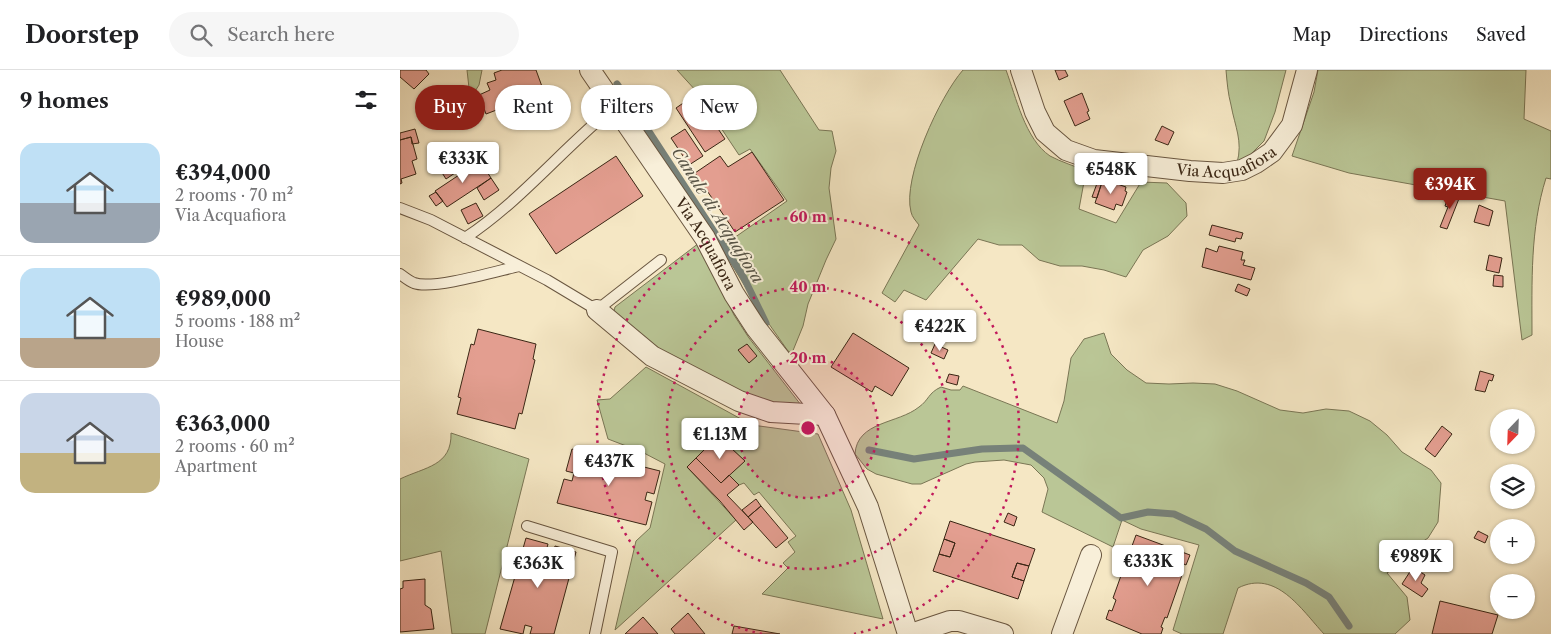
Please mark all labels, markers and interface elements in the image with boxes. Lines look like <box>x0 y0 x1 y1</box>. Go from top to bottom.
search box <box>169 12 519 57</box>
text: Doorstep <box>25 20 139 49</box>
icon: search <box>187 21 215 49</box>
text: Search here <box>227 23 335 46</box>
text: Map <box>1292 24 1331 46</box>
text: Directions <box>1359 24 1448 46</box>
text: Saved <box>1476 24 1526 46</box>
chip: Buy <box>415 85 485 130</box>
chip: Rent <box>495 85 571 130</box>
chip: Filters <box>581 85 672 130</box>
chip: New <box>682 85 757 130</box>
icon: filters <box>352 86 380 114</box>
text: 9 homes <box>20 88 109 113</box>
pin: €333K <box>428 142 498 184</box>
street label: Via Acquafiora <box>1174 142 1280 182</box>
water label: Canale di Acquafiora <box>668 143 768 287</box>
text: €333K <box>438 148 488 168</box>
pin: €548K <box>1076 152 1146 195</box>
text: €548K <box>1085 159 1137 179</box>
text: €394,000 <box>175 160 271 185</box>
icon: home <box>60 163 120 223</box>
pin: €394K <box>1415 168 1485 210</box>
text: €394K <box>1424 174 1476 194</box>
text: 2 rooms · 70 m² <box>175 185 293 205</box>
street label: Via Acquafiora <box>671 193 740 293</box>
text: Via Acquafiora <box>175 205 286 225</box>
text: 60 m <box>789 207 827 226</box>
text: 40 m <box>789 277 827 296</box>
text: €989,000 <box>175 286 271 311</box>
icon: home <box>60 288 120 348</box>
pin: €422K <box>905 310 975 352</box>
text: 5 rooms · 188 m² <box>175 311 300 331</box>
text: €422K <box>914 316 966 336</box>
text: House <box>175 331 224 351</box>
text: 20 m <box>789 348 827 367</box>
north arrow <box>1490 409 1535 454</box>
map controls <box>1490 409 1535 619</box>
text: €363,000 <box>175 411 270 436</box>
icon: home <box>60 413 120 473</box>
pin: €1.13M <box>679 418 761 460</box>
centre of rings <box>799 419 817 437</box>
text: €1.13M <box>692 424 748 444</box>
text: 2 rooms · 60 m² <box>175 436 295 456</box>
pin: €437K <box>574 444 644 487</box>
text: €437K <box>584 451 634 471</box>
text: Apartment <box>175 456 257 476</box>
button: layers <box>1490 464 1535 509</box>
button: + <box>1490 519 1535 564</box>
pin: €989K <box>1381 540 1451 582</box>
pin: €333K <box>1113 544 1183 587</box>
pin: €363K <box>503 546 573 589</box>
text: €989K <box>1390 546 1442 566</box>
text: €333K <box>1123 551 1173 571</box>
text: €363K <box>513 553 563 573</box>
button: − <box>1490 574 1535 619</box>

